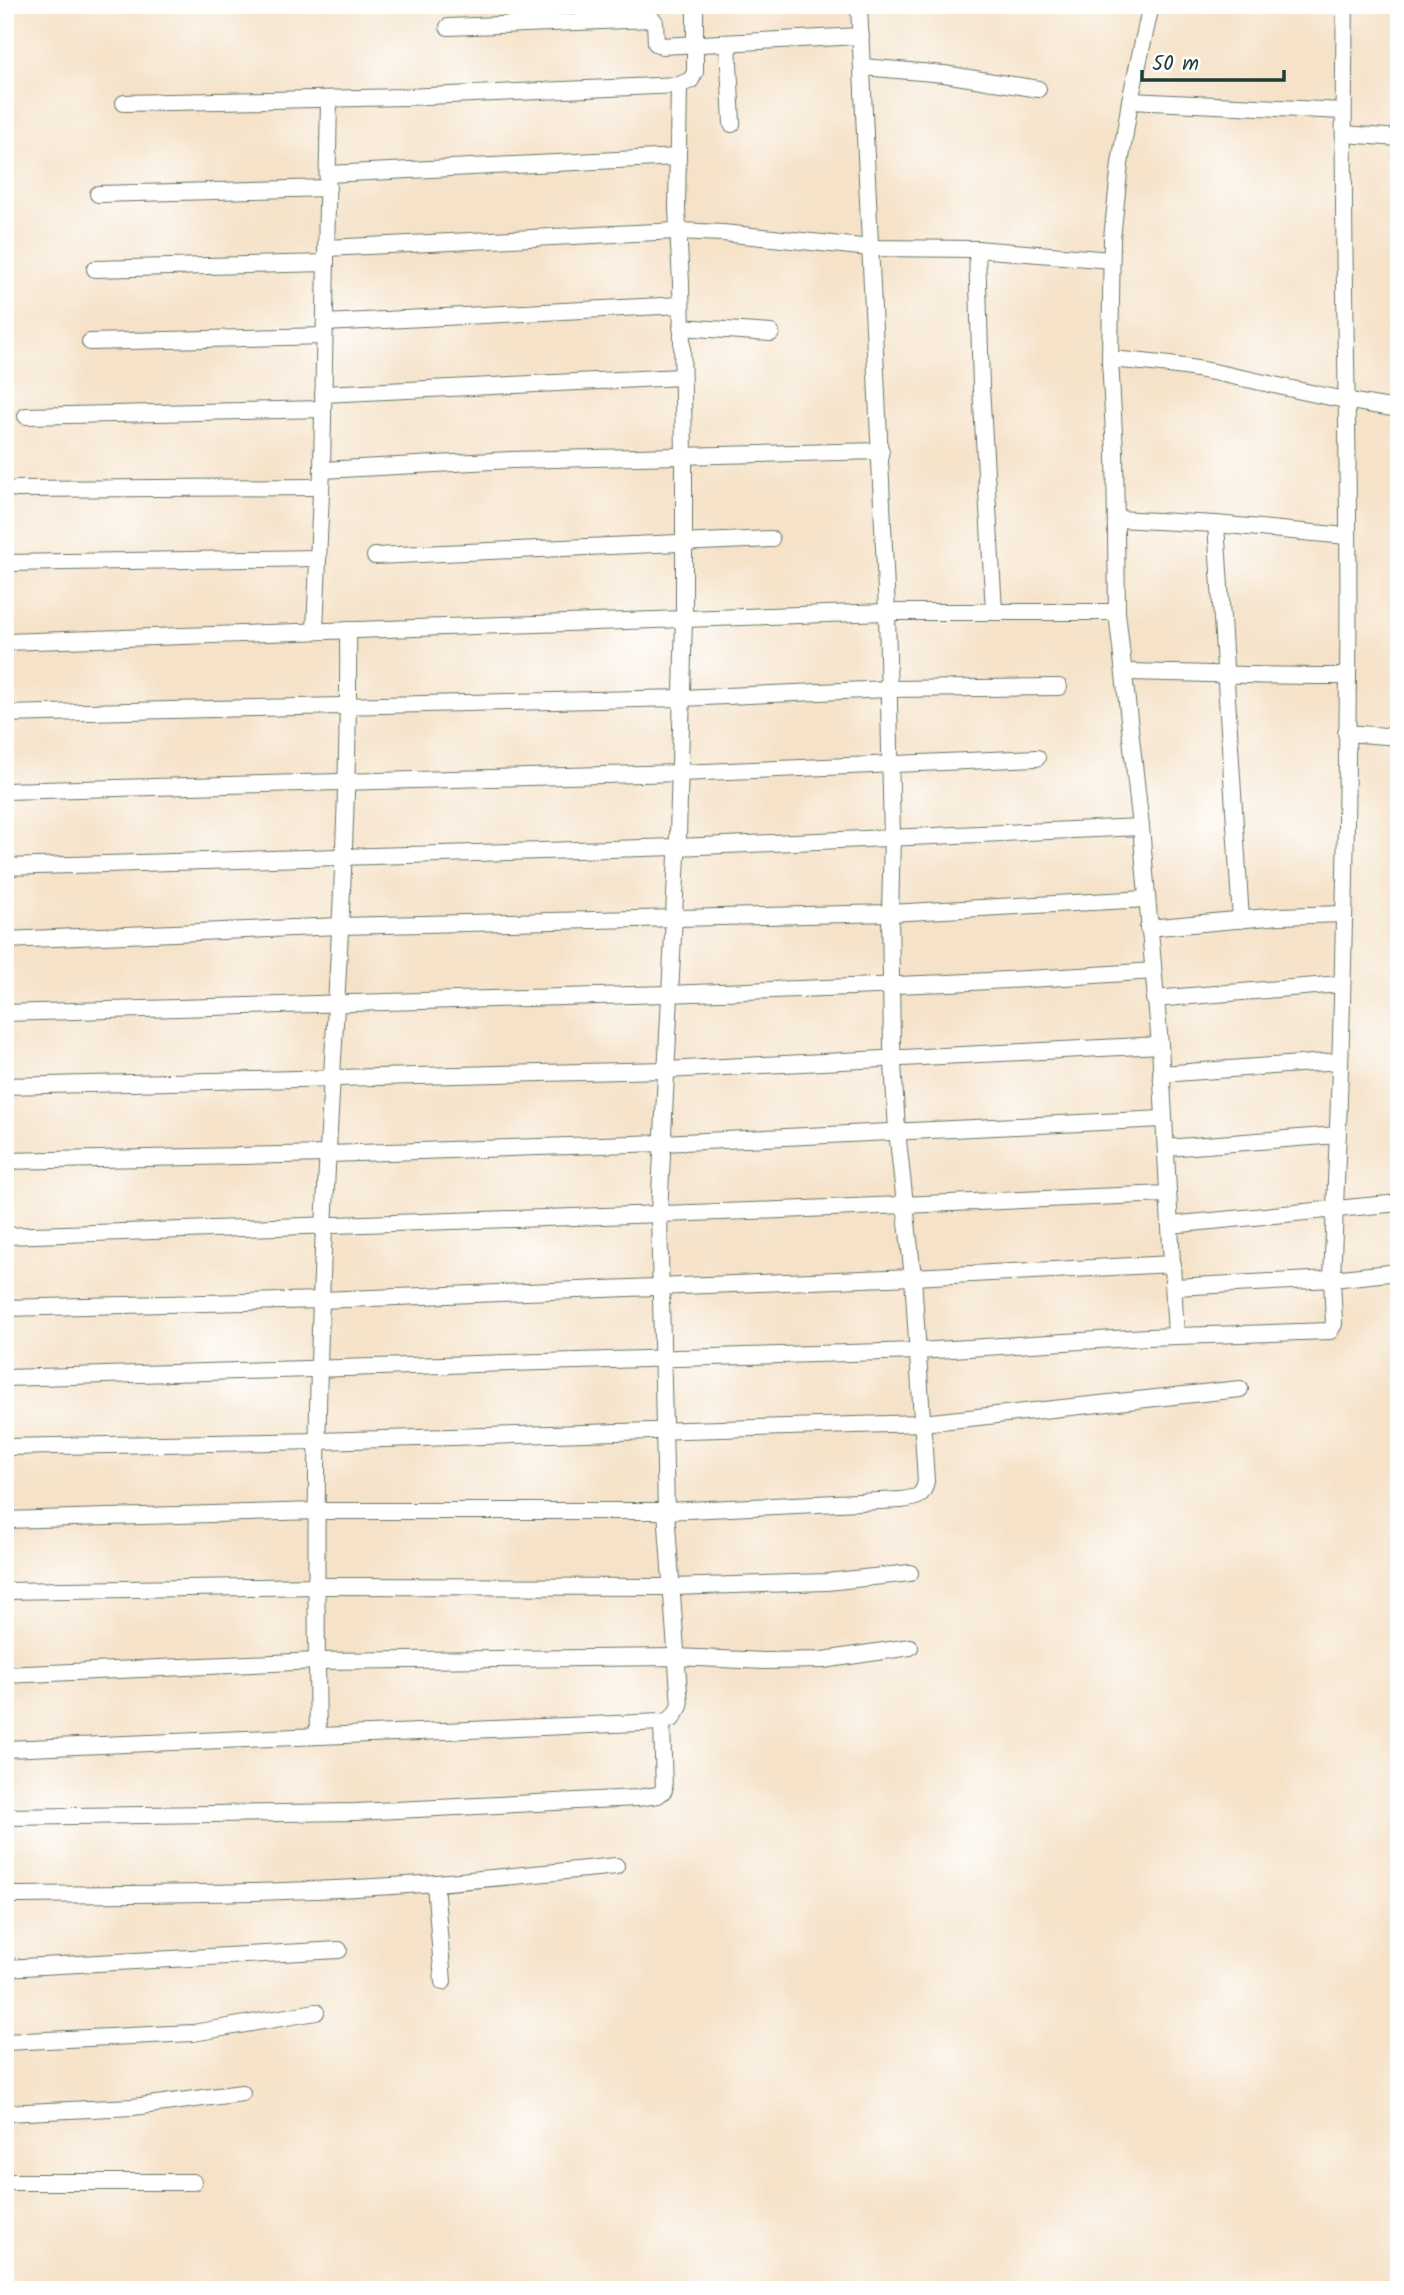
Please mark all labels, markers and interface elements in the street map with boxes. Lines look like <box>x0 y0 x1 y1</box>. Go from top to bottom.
scale bar <box>1142 38 1283 82</box>
text: 50 m <box>1152 48 1199 81</box>

